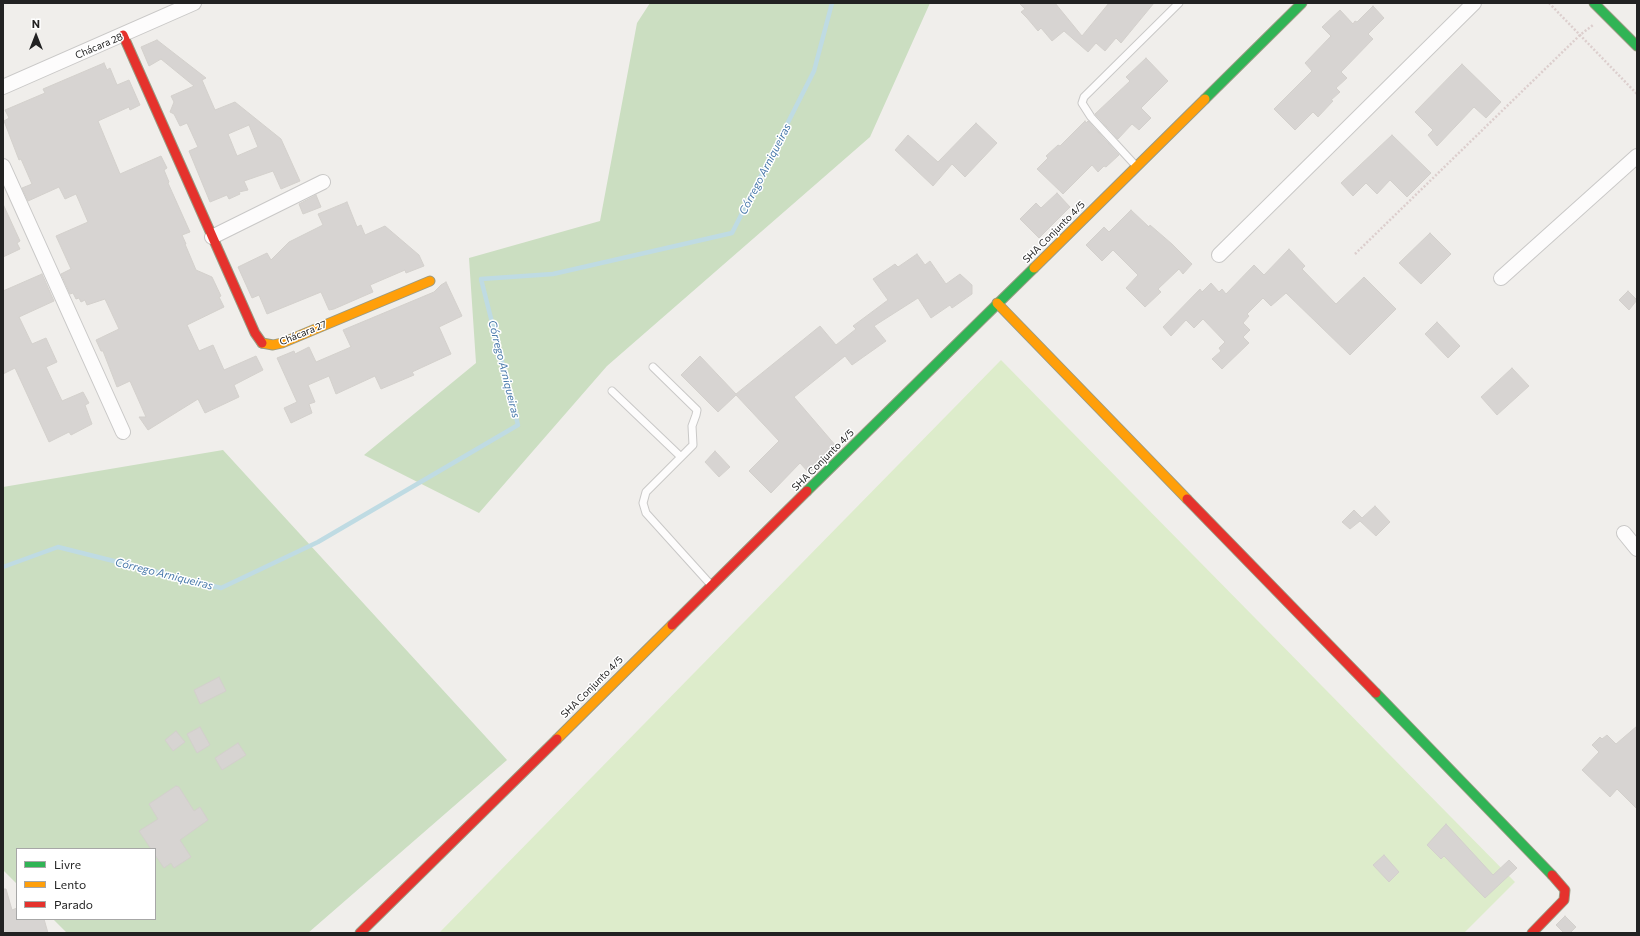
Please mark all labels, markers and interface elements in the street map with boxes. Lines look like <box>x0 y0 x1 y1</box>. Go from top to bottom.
north arrow <box>16 16 56 56</box>
text: N <box>32 17 40 30</box>
street label: Chácara 28 <box>73 31 125 61</box>
water label: Córrego Arniqueiras <box>736 121 794 217</box>
street label: SHA Conjunto 4/5 <box>1021 199 1087 265</box>
street label: Chácara 27 <box>278 318 328 348</box>
water label: Córrego Arniqueiras <box>485 319 523 419</box>
street label: SHA Conjunto 4/5 <box>790 427 856 493</box>
water label: Córrego Arniqueiras <box>114 555 214 593</box>
street label: SHA Conjunto 4/5 <box>559 654 625 720</box>
legend <box>16 848 156 920</box>
text: Livre <box>54 857 81 871</box>
text: Lento <box>54 877 86 891</box>
text: Parado <box>54 897 93 911</box>

